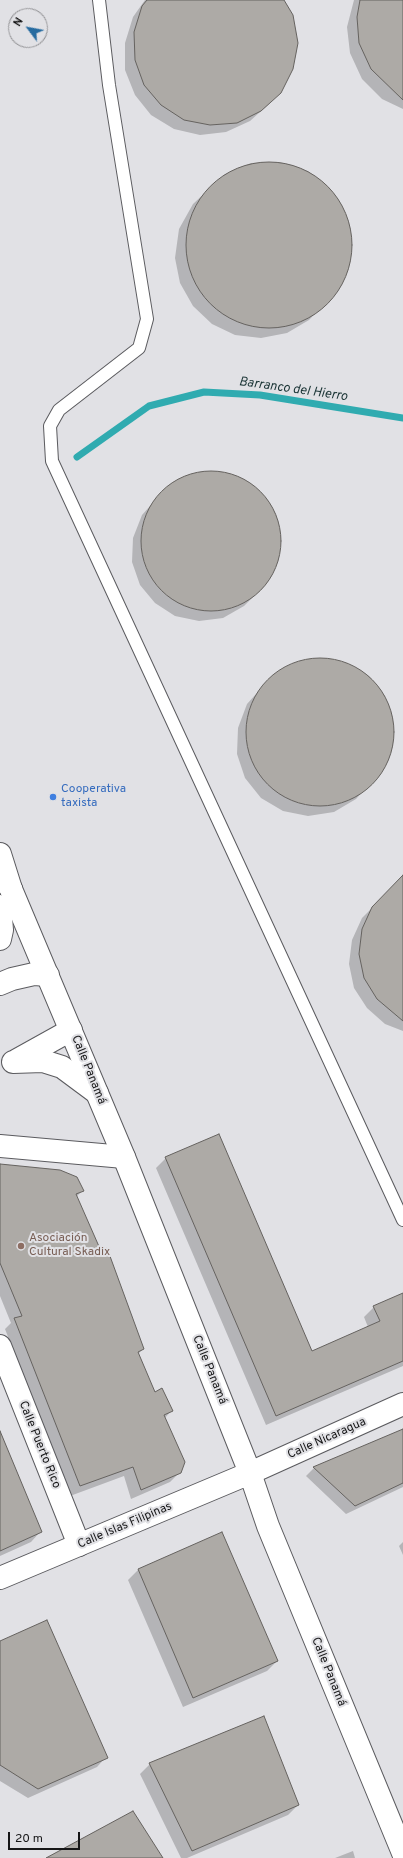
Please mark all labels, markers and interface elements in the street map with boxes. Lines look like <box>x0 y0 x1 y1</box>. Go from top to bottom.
north arrow <box>8 8 48 48</box>
text: N <box>11 15 27 29</box>
water label: Barranco del Hierro <box>238 375 348 405</box>
place label: Cooperativa taxista <box>61 783 126 811</box>
marker: Cooperativa taxista <box>48 792 58 802</box>
street label: Calle Panamá <box>68 1033 108 1107</box>
place label: Asociación Cultural Skadix <box>29 1232 110 1260</box>
marker: Asociación Cultural Skadix <box>16 1241 26 1251</box>
street label: Calle Panamá <box>189 1333 229 1407</box>
street label: Calle Puerto Rico <box>15 1399 63 1491</box>
street label: Calle Nicaragua <box>286 1415 368 1463</box>
street label: Calle Islas Filipinas <box>76 1500 174 1552</box>
street label: Calle Panamá <box>308 1635 348 1709</box>
scale bar <box>10 1824 82 1850</box>
text: 20 m <box>15 1831 43 1847</box>

